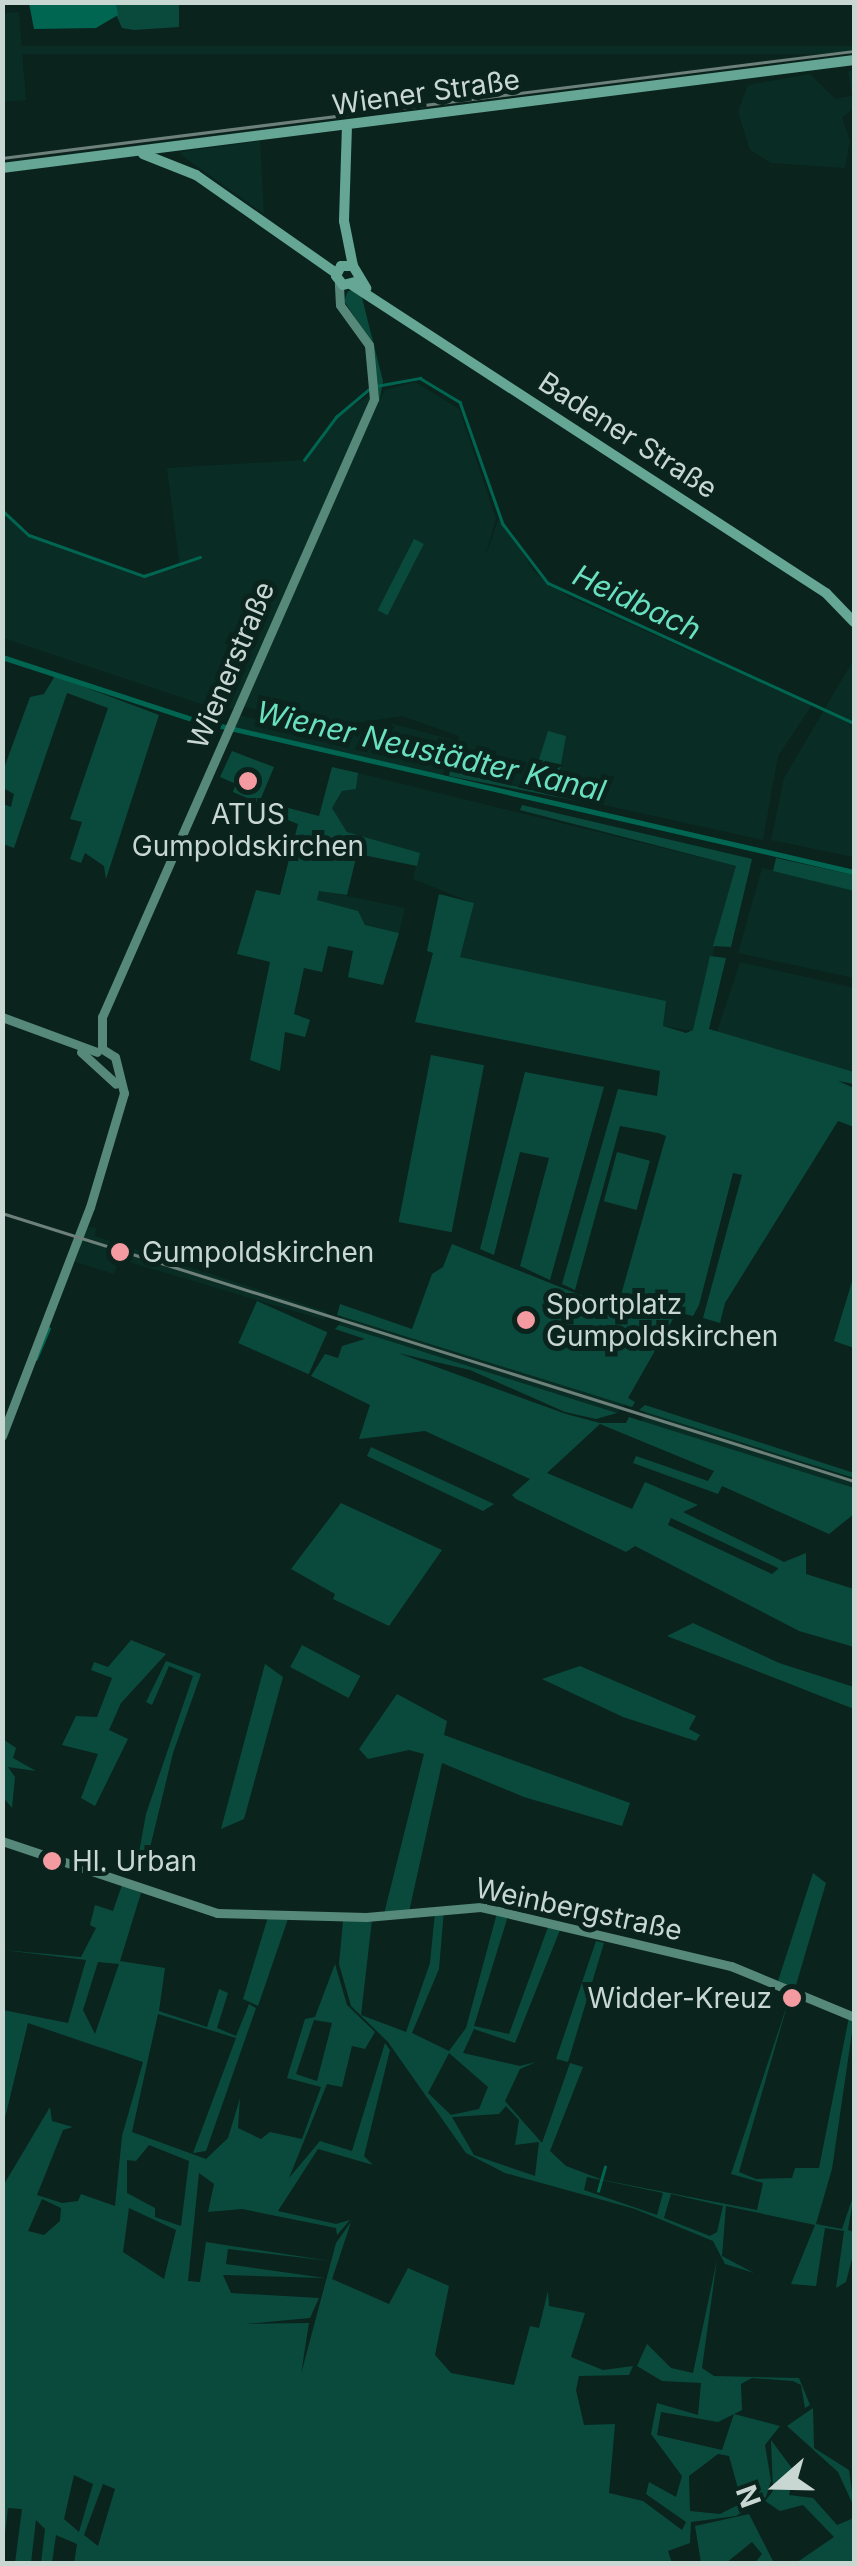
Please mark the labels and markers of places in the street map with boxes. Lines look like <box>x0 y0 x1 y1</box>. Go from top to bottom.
marker: ATUS Gumpoldskirchen <box>237 770 259 792</box>
place label: ATUS Gumpoldskirchen <box>132 797 364 863</box>
place label: Gumpoldskirchen <box>142 1235 374 1269</box>
marker: Gumpoldskirchen <box>107 1239 133 1265</box>
place label: Sportplatz Gumpoldskirchen <box>546 1287 778 1353</box>
marker: Sportplatz Gumpoldskirchen <box>515 1309 537 1331</box>
place label: Hl. Urban <box>72 1844 197 1878</box>
marker: Hl. Urban <box>41 1850 63 1872</box>
place label: Widder-Kreuz <box>587 1981 772 2015</box>
marker: Widder-Kreuz <box>781 1987 803 2009</box>

